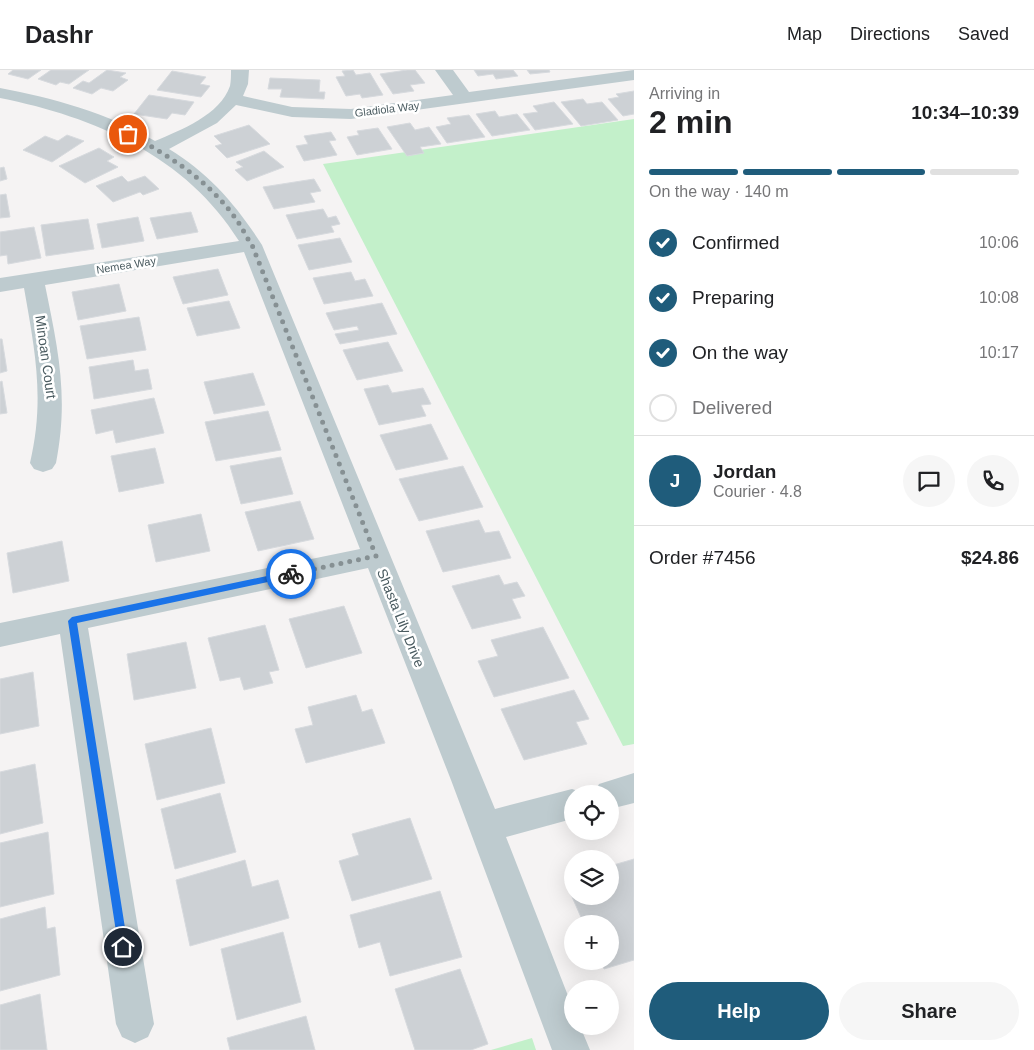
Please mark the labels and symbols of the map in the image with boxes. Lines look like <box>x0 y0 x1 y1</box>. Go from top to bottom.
street label: Gladiola Way <box>354 99 420 119</box>
pin <box>107 113 149 155</box>
street label: Nemea Way <box>95 254 157 276</box>
street label: Minoan Court <box>32 314 60 400</box>
courier <box>266 549 316 599</box>
street label: Shasta Lily Drive <box>374 566 428 670</box>
pin <box>102 926 144 968</box>

